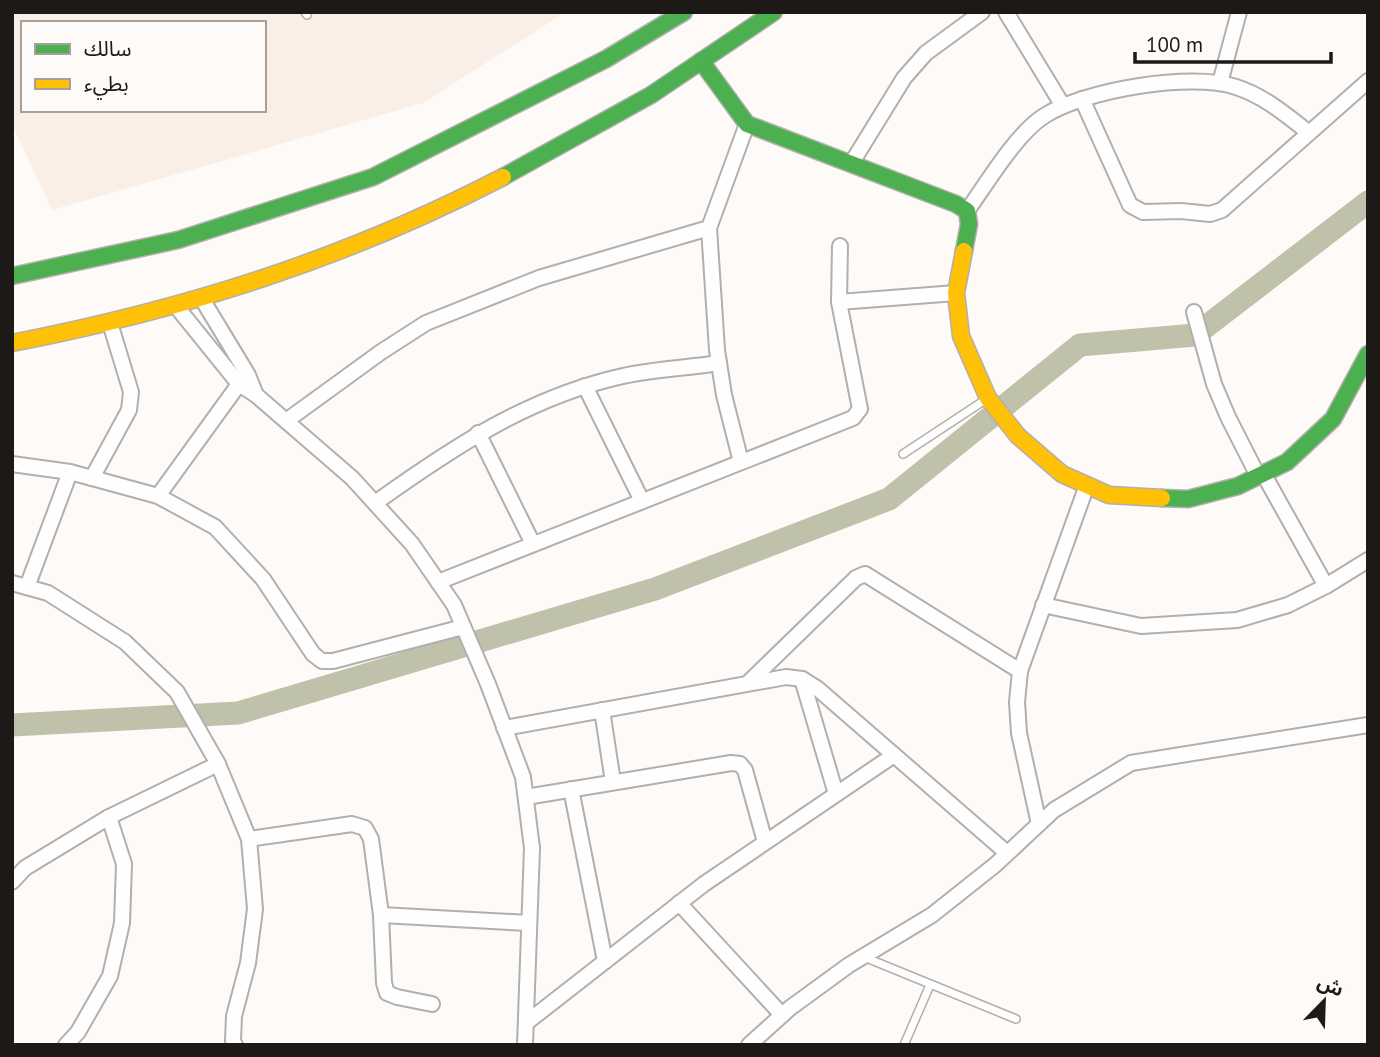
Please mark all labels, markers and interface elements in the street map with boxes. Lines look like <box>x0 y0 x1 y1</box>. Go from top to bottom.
legend <box>21 21 266 112</box>
scale bar <box>1135 21 1331 65</box>
text: 100 m <box>1146 31 1203 58</box>
text: سالك <box>84 35 131 62</box>
text: بطيء <box>84 70 129 100</box>
north arrow <box>1289 966 1359 1036</box>
text: ش <box>1314 969 1347 1001</box>

